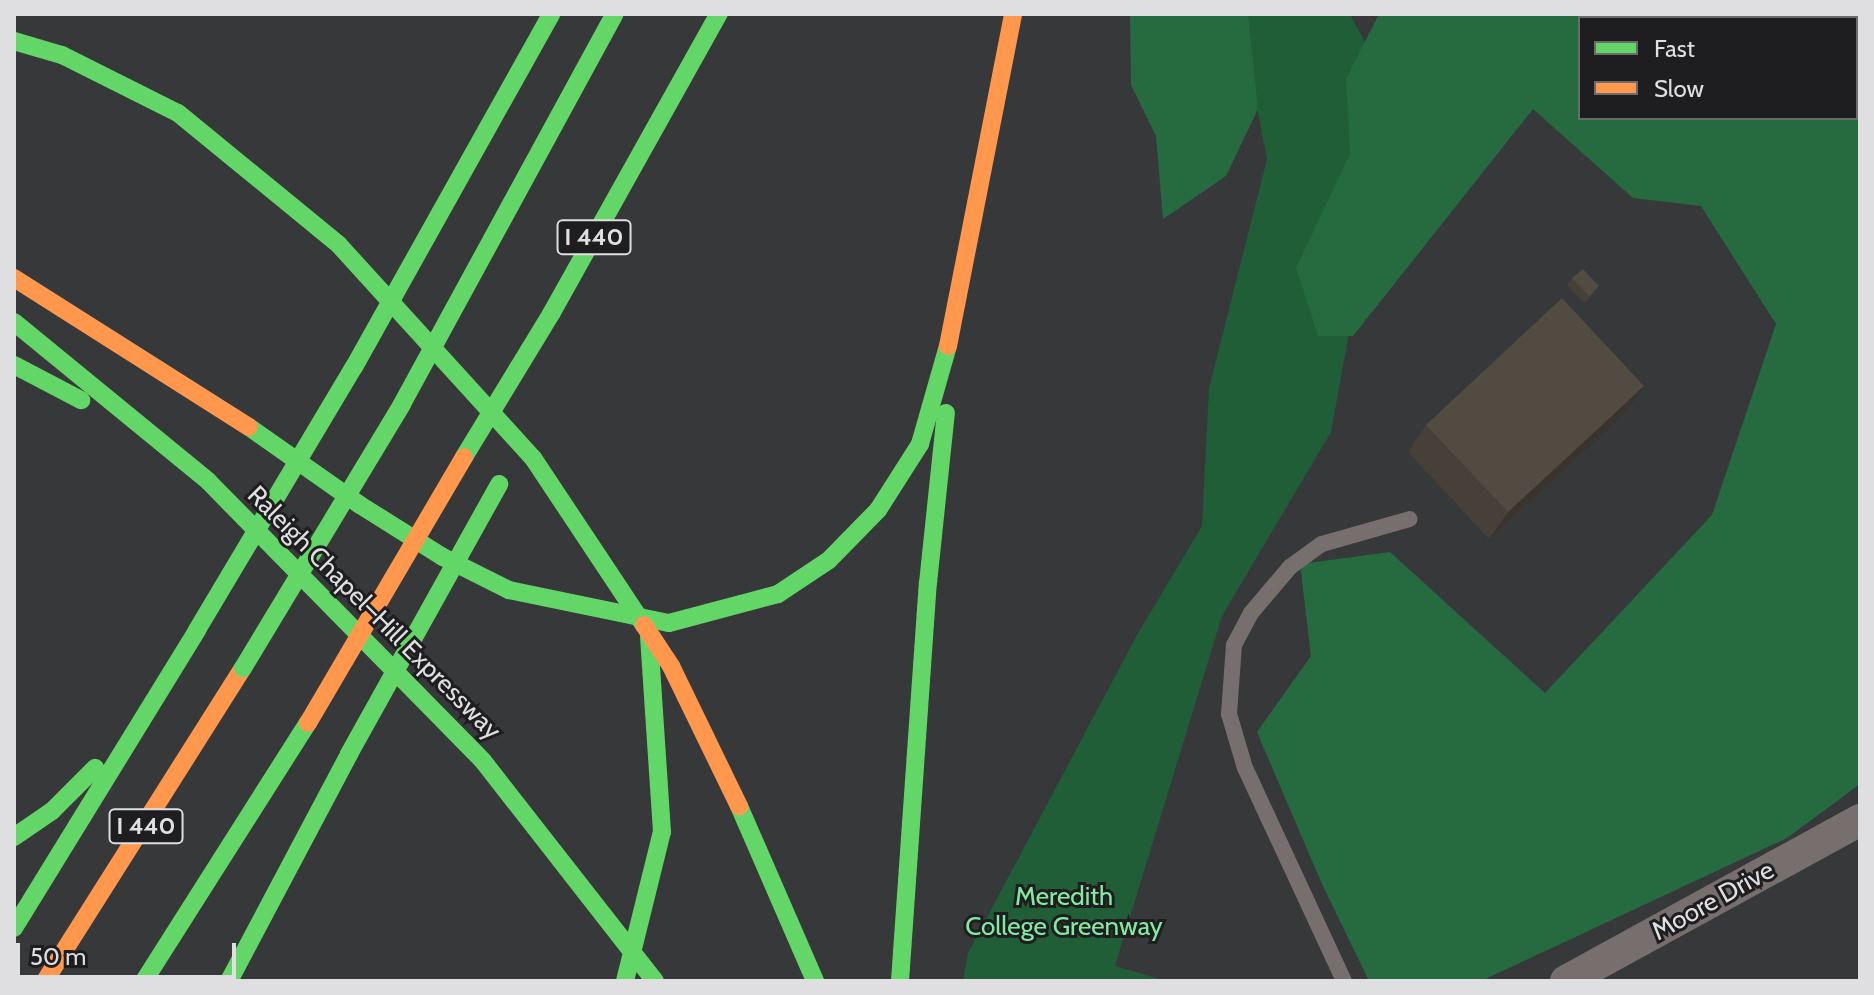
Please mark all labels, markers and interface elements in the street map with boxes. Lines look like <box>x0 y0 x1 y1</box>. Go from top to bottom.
legend <box>1578 16 1858 120</box>
text: Fast <box>1654 34 1695 63</box>
text: Slow <box>1654 74 1704 103</box>
road number: I 440 <box>556 217 632 257</box>
street label: Raleigh Chapel–Hill Expressway <box>241 480 507 746</box>
road number: I 440 <box>108 806 184 846</box>
street label: Moore Drive <box>1647 855 1779 947</box>
park label: Meredith College Greenway <box>965 881 1163 942</box>
scale bar <box>20 927 240 977</box>
text: 50 m <box>30 942 86 971</box>

